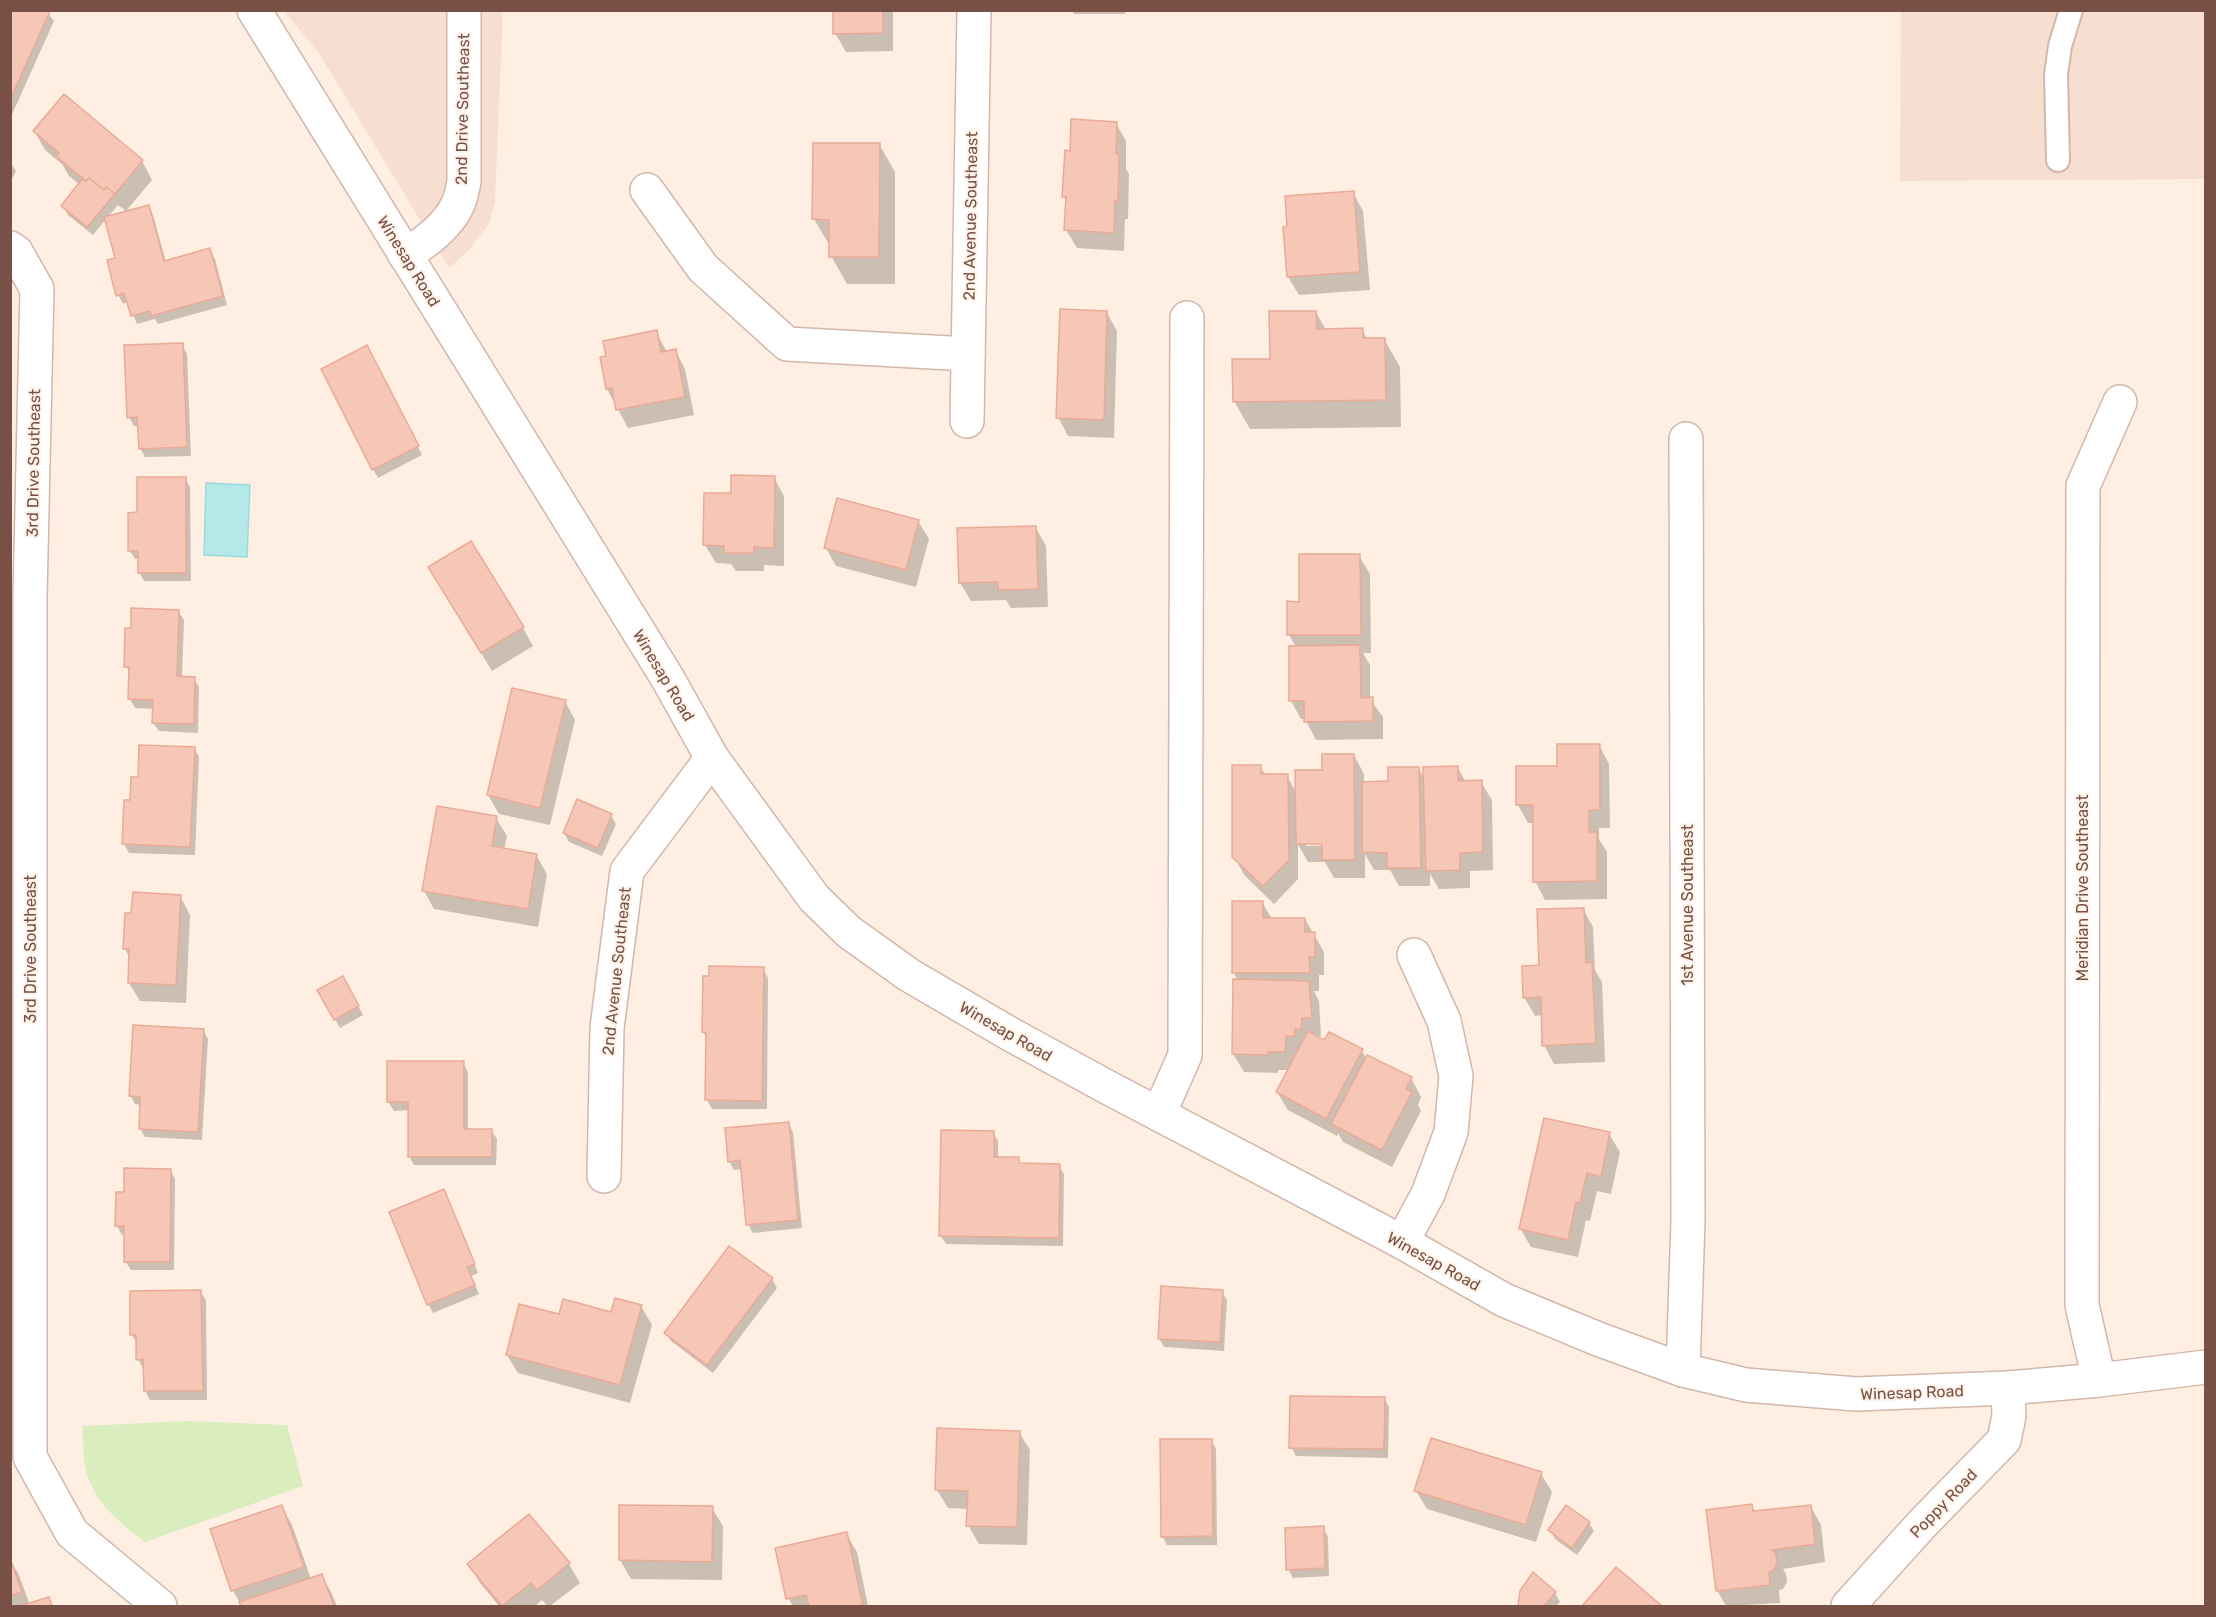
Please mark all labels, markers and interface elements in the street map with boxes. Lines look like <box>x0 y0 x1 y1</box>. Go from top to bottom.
street label: 2nd Drive Southeast <box>452 33 473 185</box>
street label: 2nd Avenue Southeast <box>960 131 981 301</box>
street label: Winesap Road <box>373 212 444 310</box>
street label: 3rd Drive Southeast <box>23 389 44 537</box>
street label: Winesap Road <box>629 626 698 725</box>
street label: Meridian Drive Southeast <box>2073 795 2092 981</box>
street label: 1st Avenue Southeast <box>1678 824 1697 986</box>
street label: 3rd Drive Southeast <box>21 875 40 1023</box>
street label: 2nd Avenue Southeast <box>598 886 635 1056</box>
street label: Winesap Road <box>956 997 1055 1066</box>
street label: Winesap Road <box>1384 1228 1484 1295</box>
street label: Winesap Road <box>1860 1381 1964 1404</box>
street label: Poppy Road <box>1906 1465 1981 1542</box>

